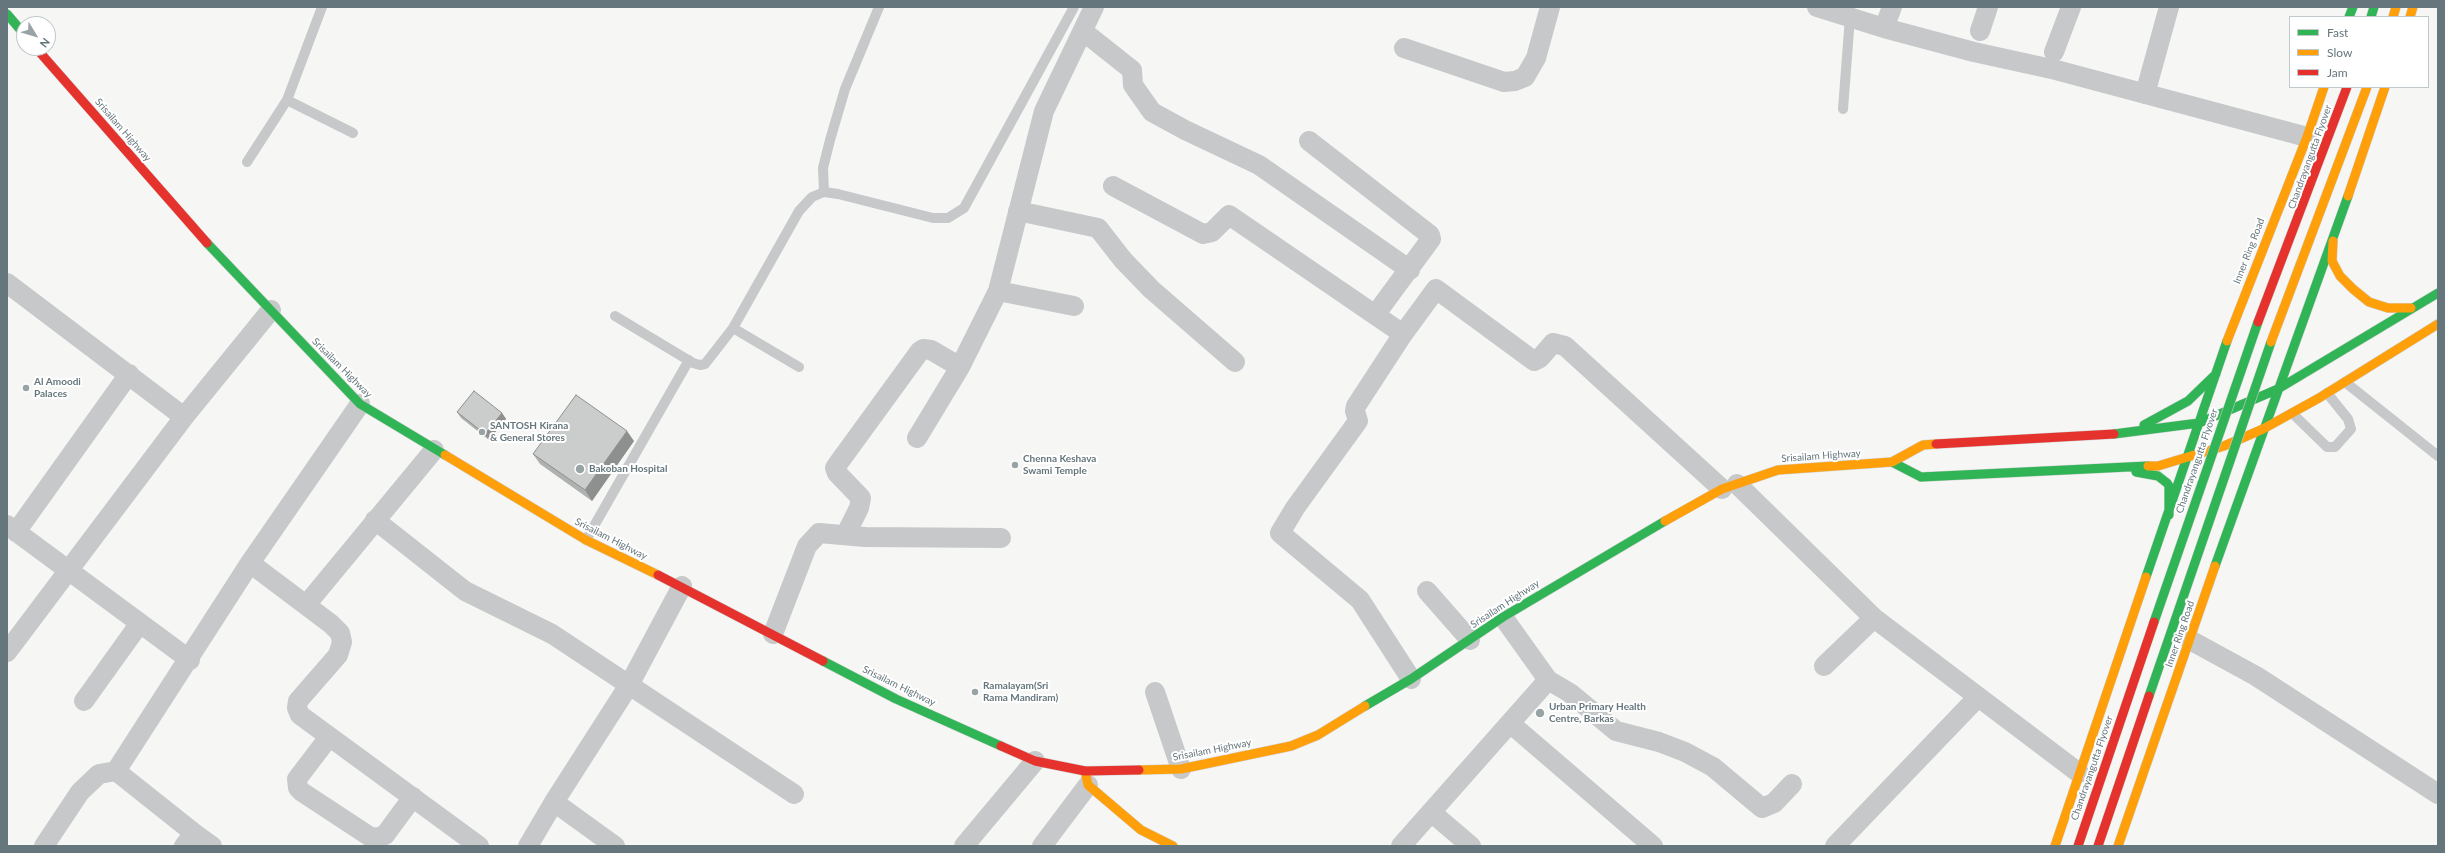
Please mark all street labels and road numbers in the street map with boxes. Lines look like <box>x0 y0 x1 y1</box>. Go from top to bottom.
street label: Srisailam Highway <box>92 96 154 164</box>
street label: Chandrayangutta Flyover <box>2286 103 2334 211</box>
street label: Inner Ring Road <box>2231 216 2267 286</box>
street label: Srisailam Highway <box>310 336 374 400</box>
street label: Chandrayangutta Flyover <box>2173 407 2221 515</box>
street label: Srisailam Highway <box>1781 447 1861 465</box>
street label: Srisailam Highway <box>573 516 649 562</box>
street label: Srisailam Highway <box>1468 577 1542 631</box>
street label: Inner Ring Road <box>2163 599 2197 669</box>
street label: Srisailam Highway <box>861 663 937 709</box>
street label: Chandrayangutta Flyover <box>2068 714 2116 822</box>
street label: Srisailam Highway <box>1172 737 1252 763</box>

